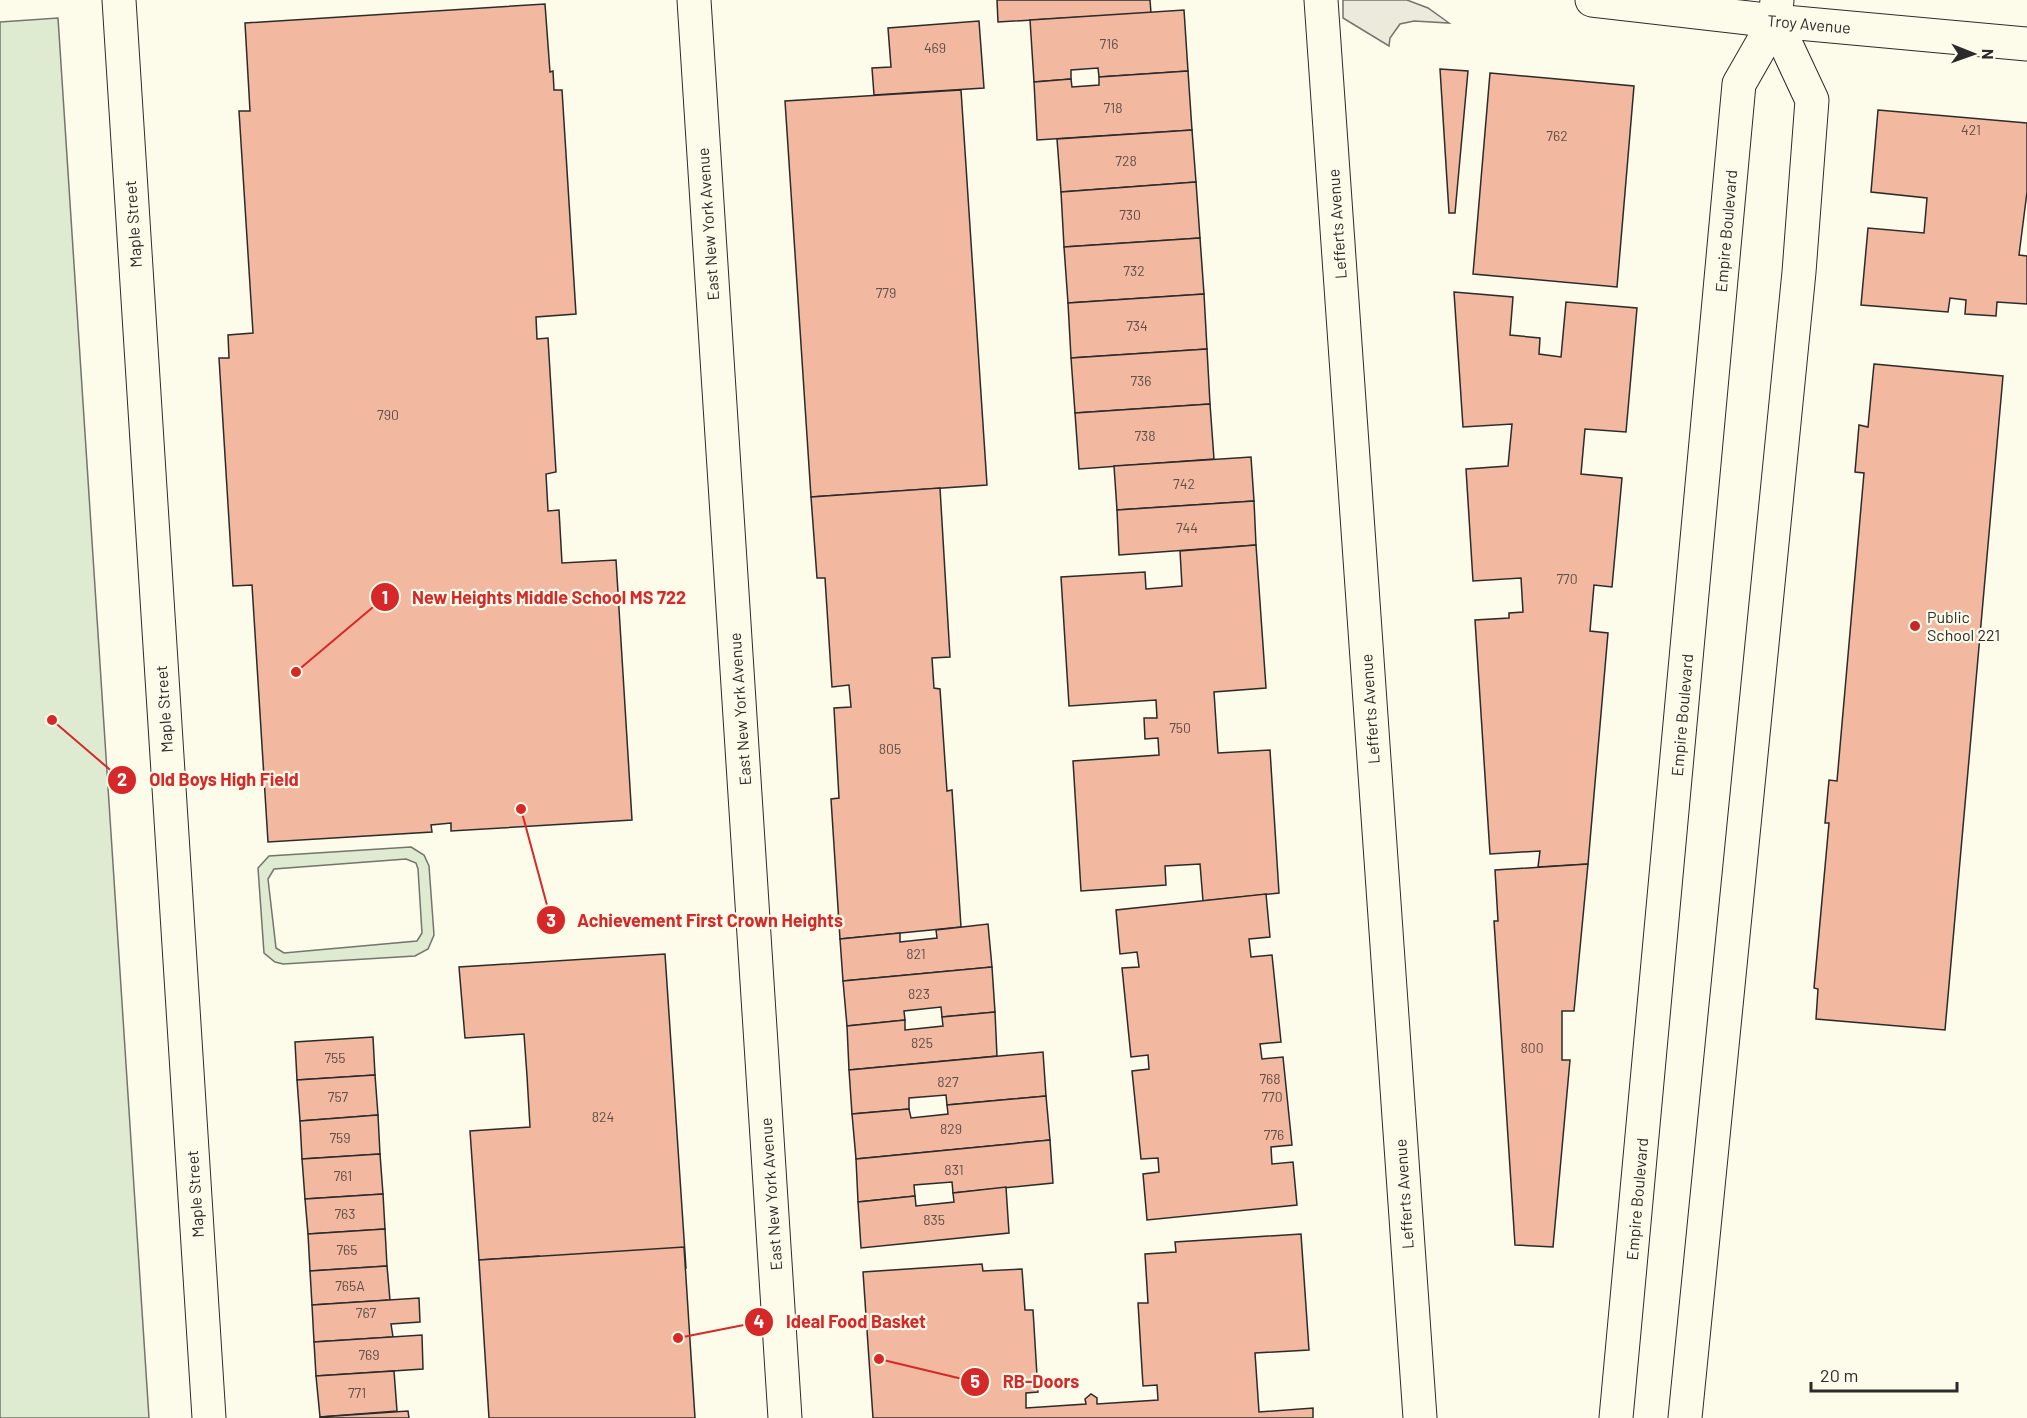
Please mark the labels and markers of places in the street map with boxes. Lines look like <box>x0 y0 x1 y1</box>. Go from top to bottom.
callout: New Heights Middle School MS 722 <box>370 579 698 615</box>
place label: Public School 221 <box>1927 607 2000 644</box>
marker: Public School 221 <box>1908 619 1922 633</box>
callout: Old Boys High Field <box>107 762 310 798</box>
callout: Achievement First Crown Heights <box>536 902 855 938</box>
callout: Ideal Food Basket <box>744 1304 938 1340</box>
callout: RB-Doors <box>960 1364 1091 1400</box>

